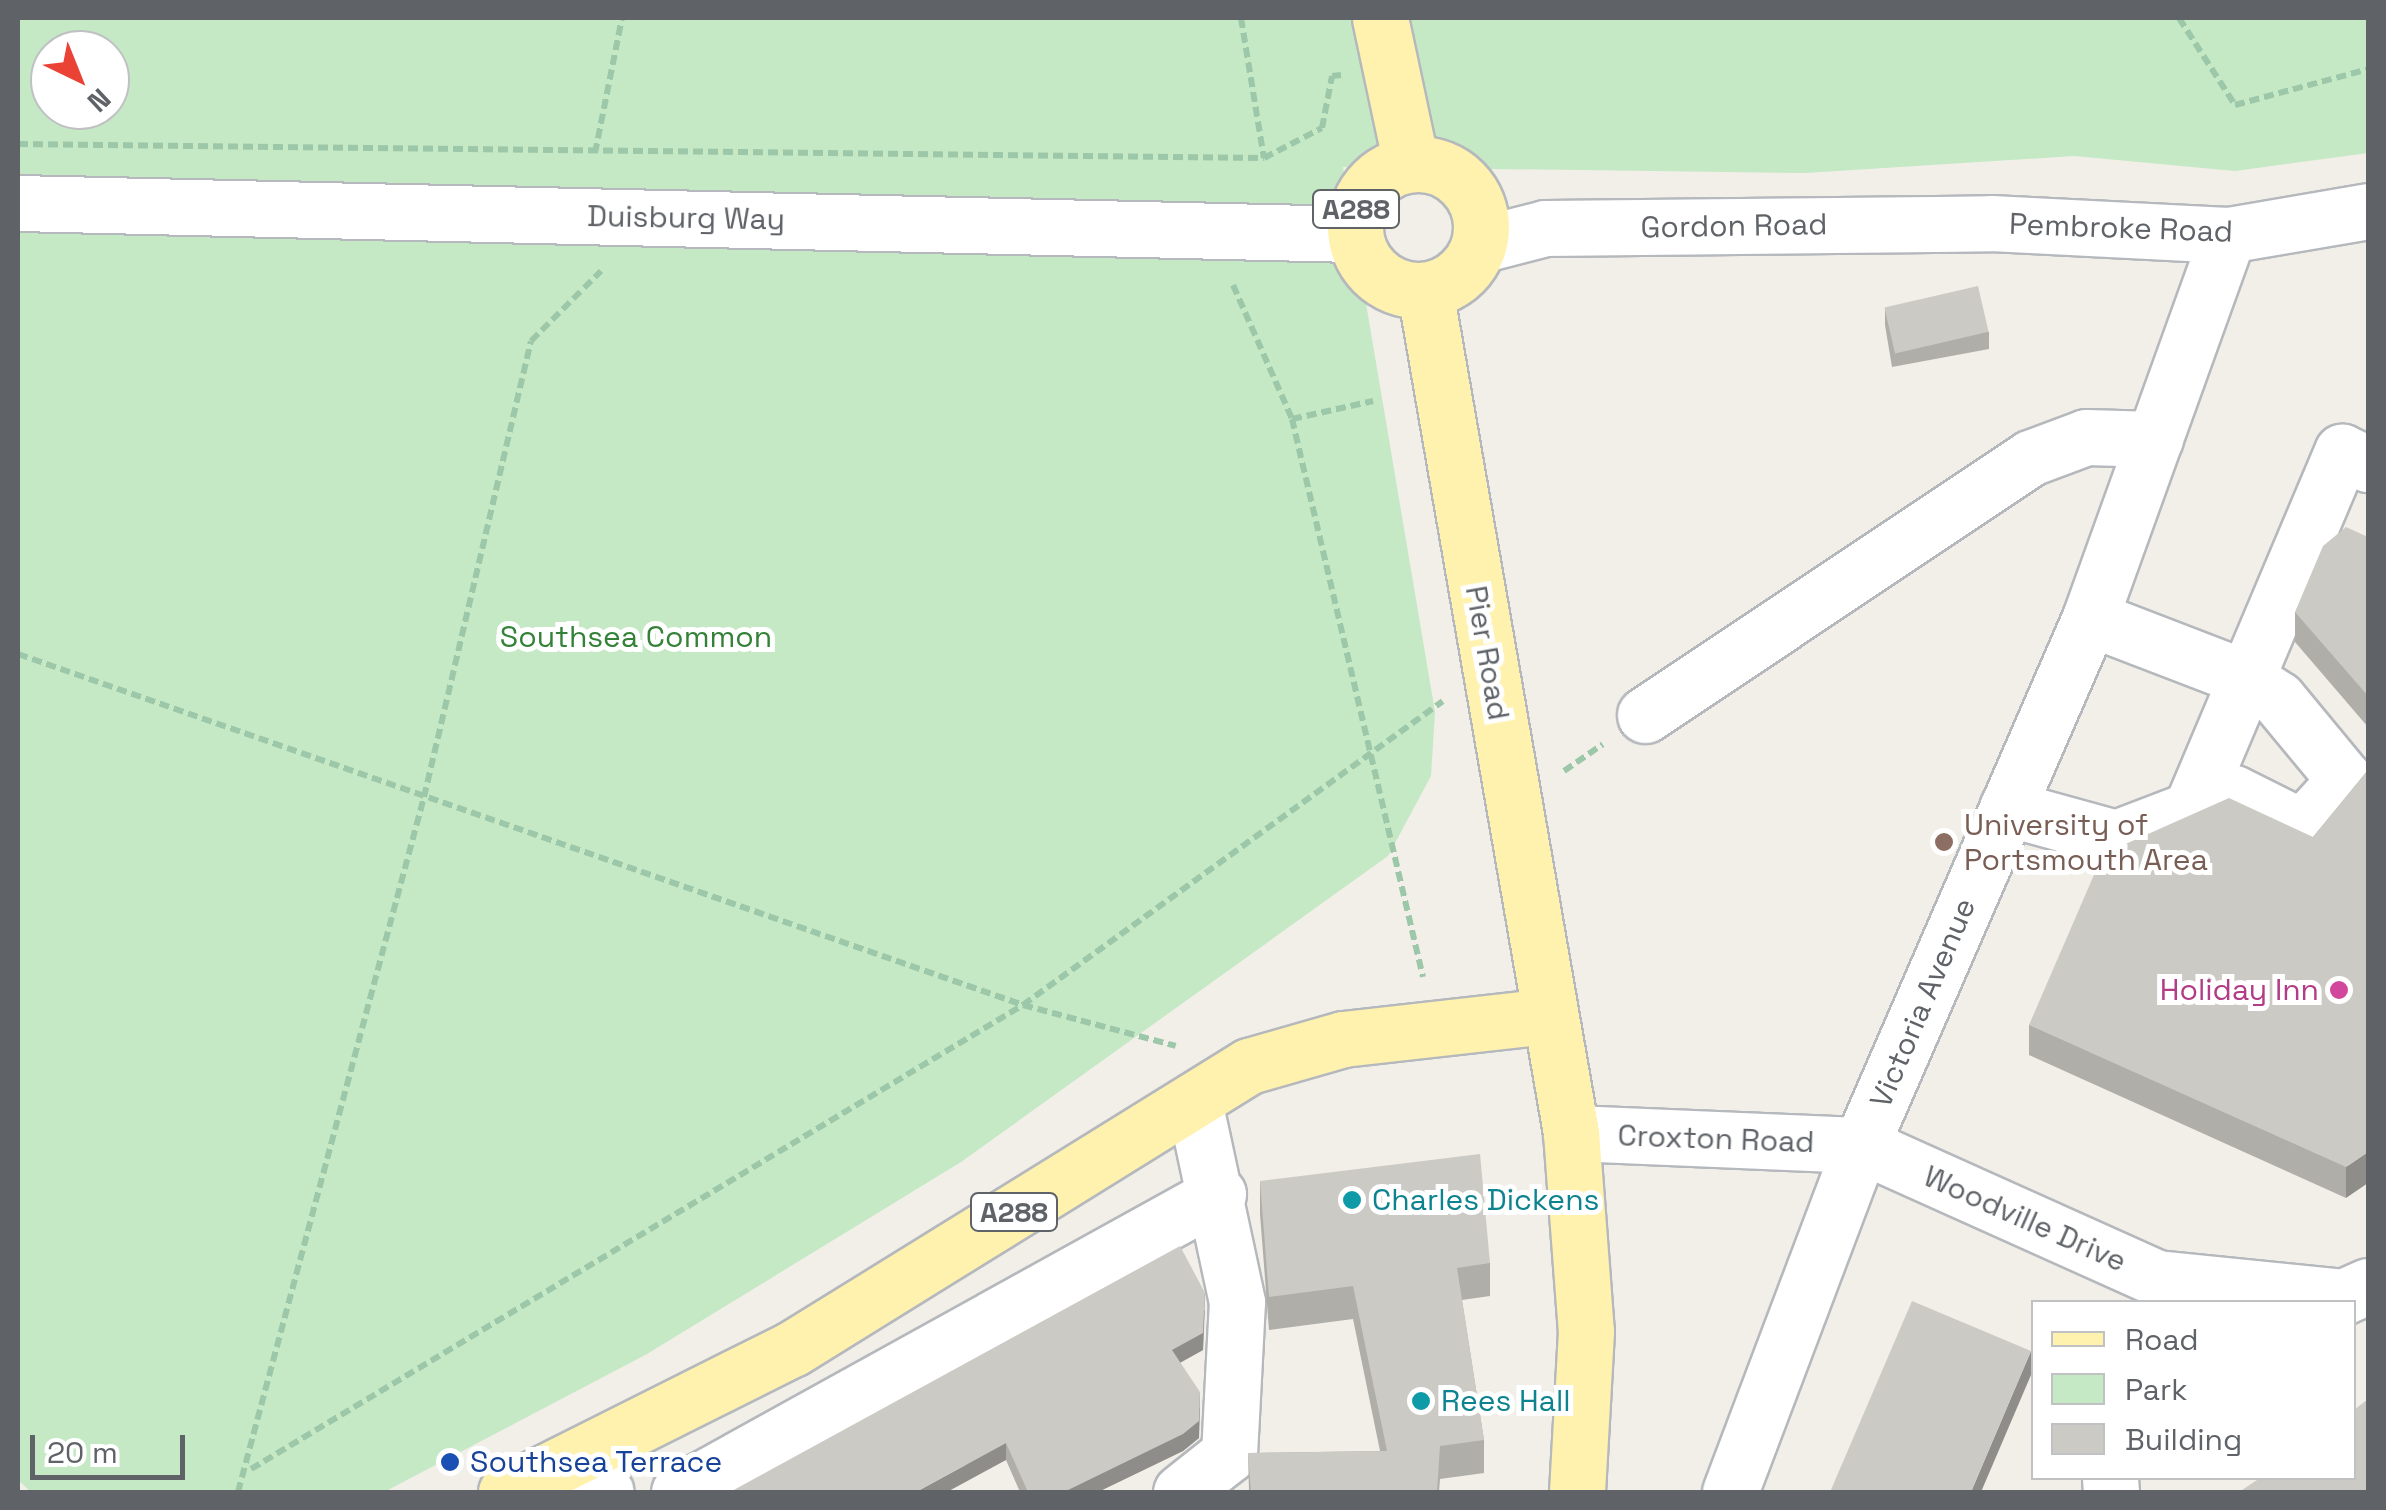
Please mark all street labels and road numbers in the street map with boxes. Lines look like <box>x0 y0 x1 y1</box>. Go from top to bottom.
road number: A288 <box>1311 186 1401 232</box>
street label: Duisburg Way <box>587 198 785 238</box>
street label: Gordon Road <box>1640 206 1828 246</box>
street label: Pembroke Road <box>2008 206 2234 250</box>
street label: Pier Road <box>1457 583 1517 723</box>
street label: Victoria Avenue <box>1863 893 1983 1113</box>
street label: Croxton Road <box>1617 1118 1815 1160</box>
street label: Woodville Drive <box>1918 1158 2132 1280</box>
road number: A288 <box>969 1189 1059 1235</box>

